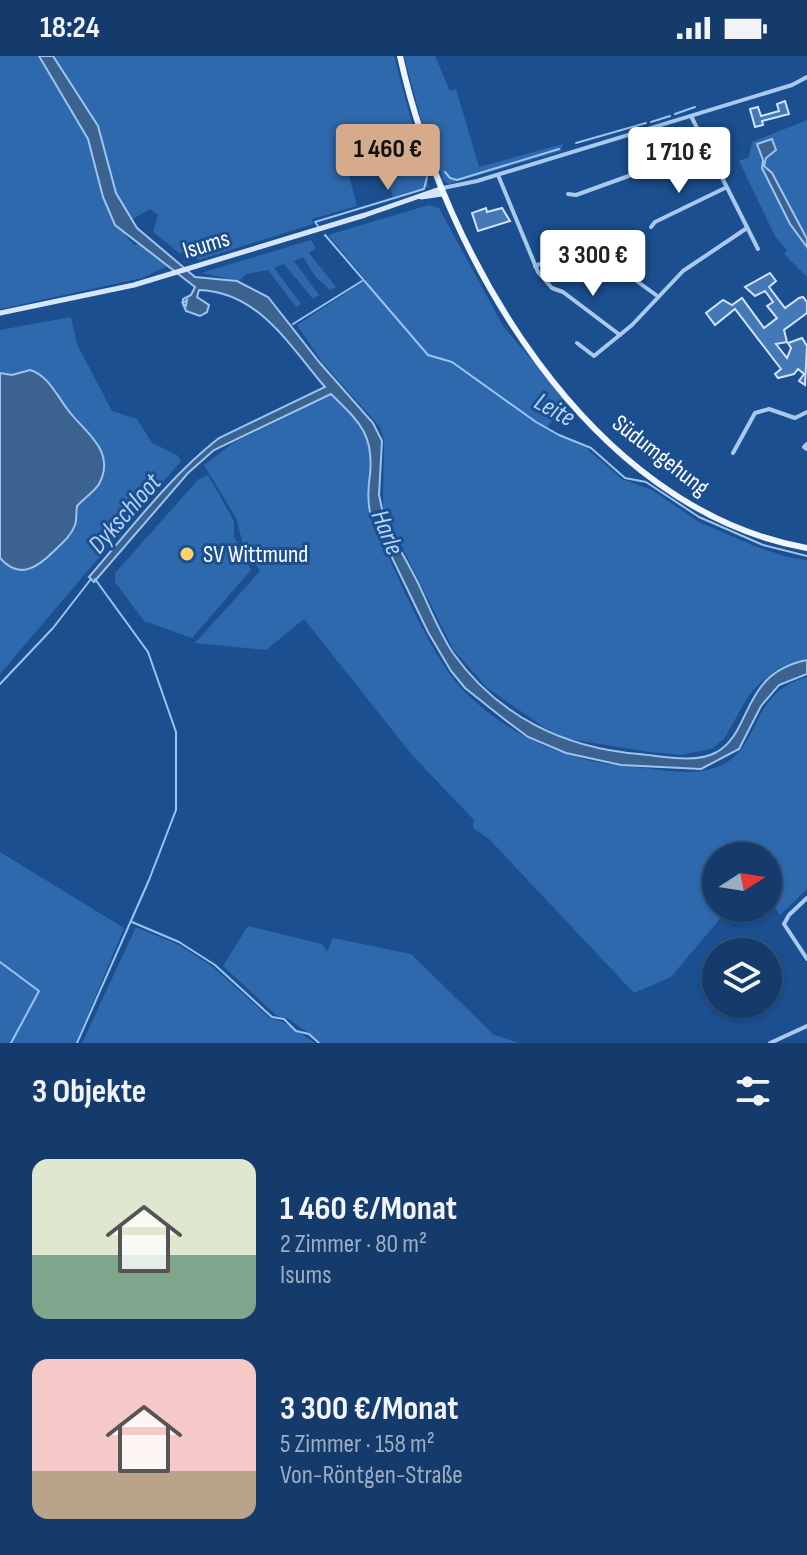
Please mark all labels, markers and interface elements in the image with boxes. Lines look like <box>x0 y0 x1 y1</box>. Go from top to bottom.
text: 18:24 <box>40 10 100 46</box>
pin: 1 460 € <box>314 124 462 192</box>
pin: 1 710 € <box>605 127 753 195</box>
text: 1 460 € <box>354 134 422 165</box>
text: 1 710 € <box>646 137 712 168</box>
street label: Isums <box>179 224 233 265</box>
pin: 3 300 € <box>519 230 667 298</box>
text: 3 300 € <box>558 240 628 271</box>
water label: Leite <box>529 387 580 434</box>
street label: Südumgehung <box>606 409 715 502</box>
water label: Dykschloot <box>82 467 169 560</box>
water label: Harle <box>364 506 410 560</box>
place label: SV Wittmund <box>203 540 308 569</box>
marker: SV Wittmund <box>178 545 196 563</box>
north arrow <box>702 842 782 922</box>
map controls <box>702 842 782 1018</box>
button: layers <box>702 938 782 1018</box>
icon: filters <box>731 1069 775 1113</box>
text: 3 Objekte <box>32 1071 146 1112</box>
text: 1 460 €/Monat <box>280 1188 457 1229</box>
icon: home <box>96 1191 192 1287</box>
text: 2 Zimmer · 80 m² <box>280 1229 427 1260</box>
text: Isums <box>280 1260 331 1291</box>
text: 3 300 €/Monat <box>280 1388 459 1429</box>
icon: home <box>96 1391 192 1487</box>
text: 5 Zimmer · 158 m² <box>280 1429 435 1460</box>
text: Von-Röntgen-Straße <box>280 1460 463 1491</box>

